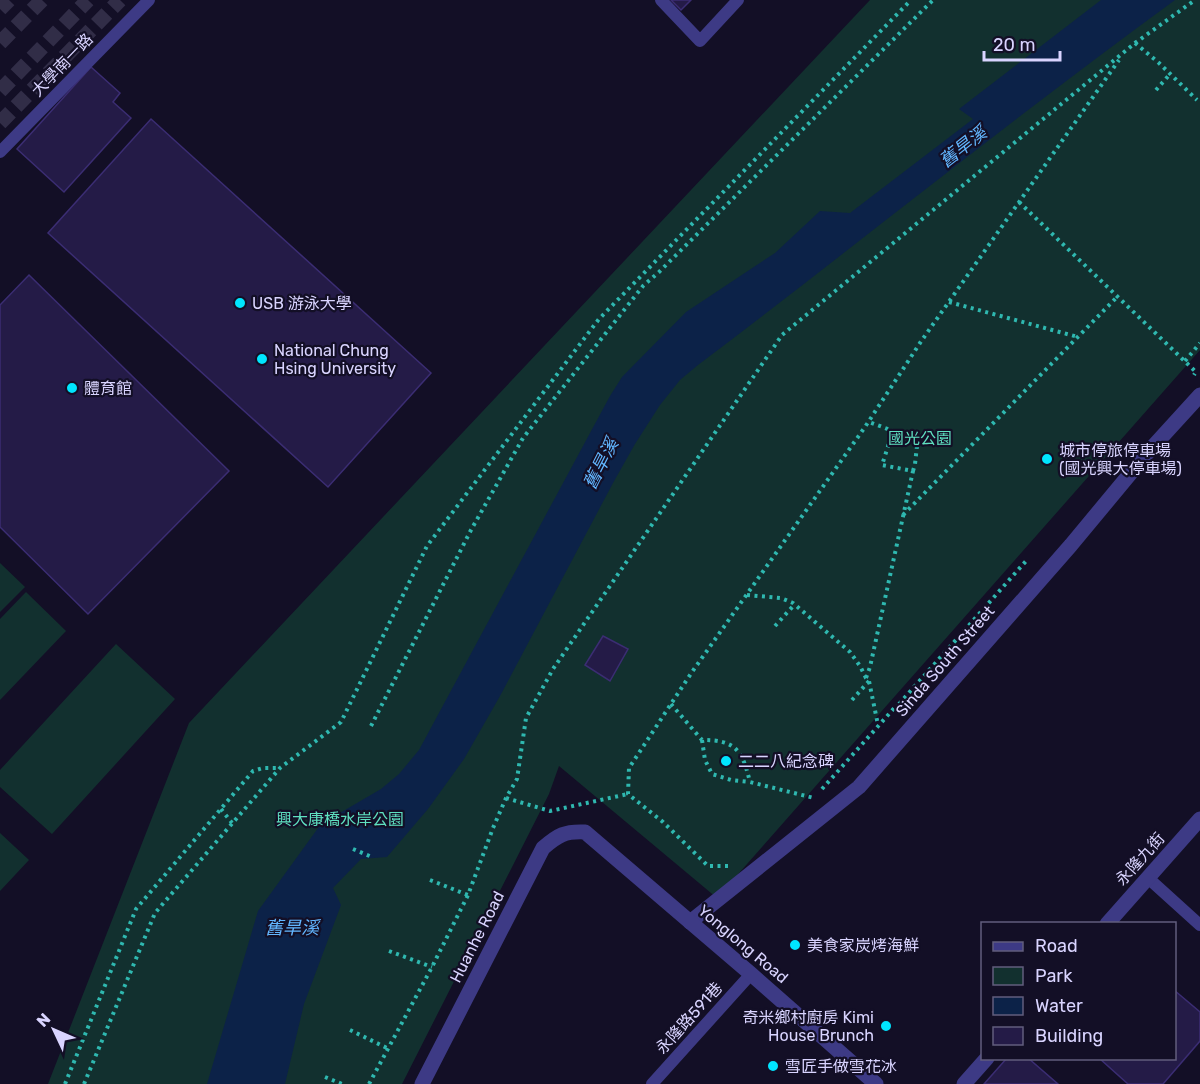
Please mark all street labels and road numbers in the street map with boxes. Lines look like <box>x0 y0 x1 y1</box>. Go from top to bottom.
street label: 大學南一路 <box>27 30 97 100</box>
street label: Sinda South Street <box>892 602 998 720</box>
street label: 永隆九街 <box>1112 829 1168 889</box>
street label: Huanhe Road <box>446 888 508 986</box>
street label: Yonglong Road <box>694 901 792 987</box>
street label: 永隆路591巷 <box>652 978 726 1058</box>

